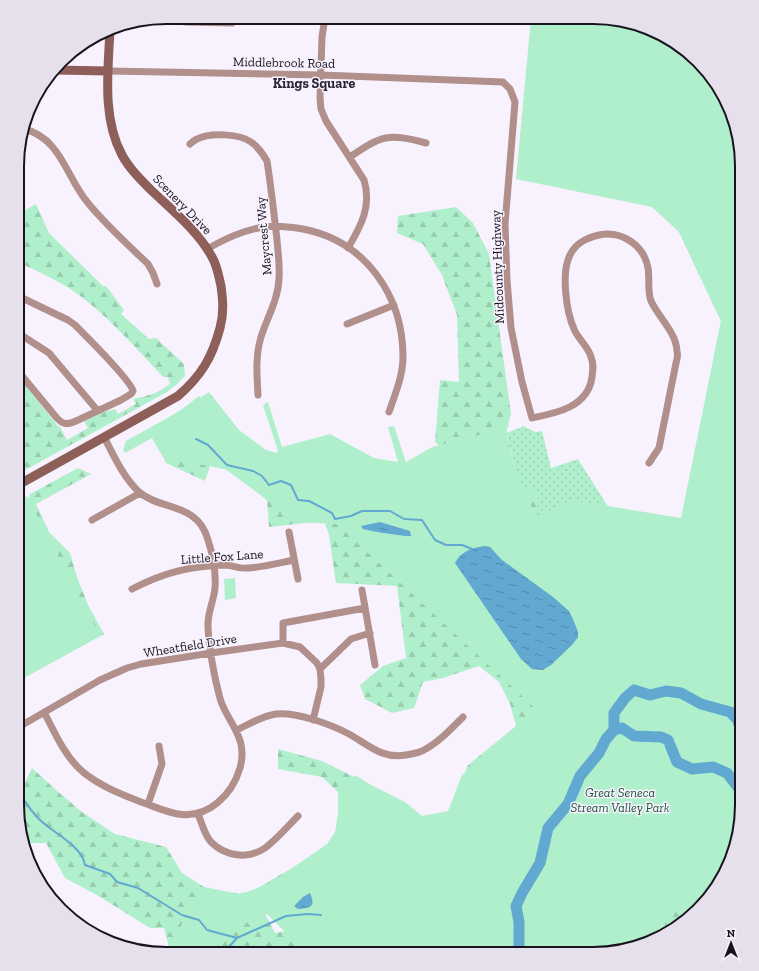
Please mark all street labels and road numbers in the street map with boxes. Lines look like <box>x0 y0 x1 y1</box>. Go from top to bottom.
street label: Middlebrook Road <box>233 54 335 71</box>
street label: Scenery Drive <box>150 171 215 238</box>
street label: Maycrest Way <box>253 196 274 276</box>
street label: Midcounty Highway <box>488 209 507 324</box>
street label: Little Fox Lane <box>180 546 264 567</box>
street label: Wheatfield Drive <box>142 631 238 660</box>

